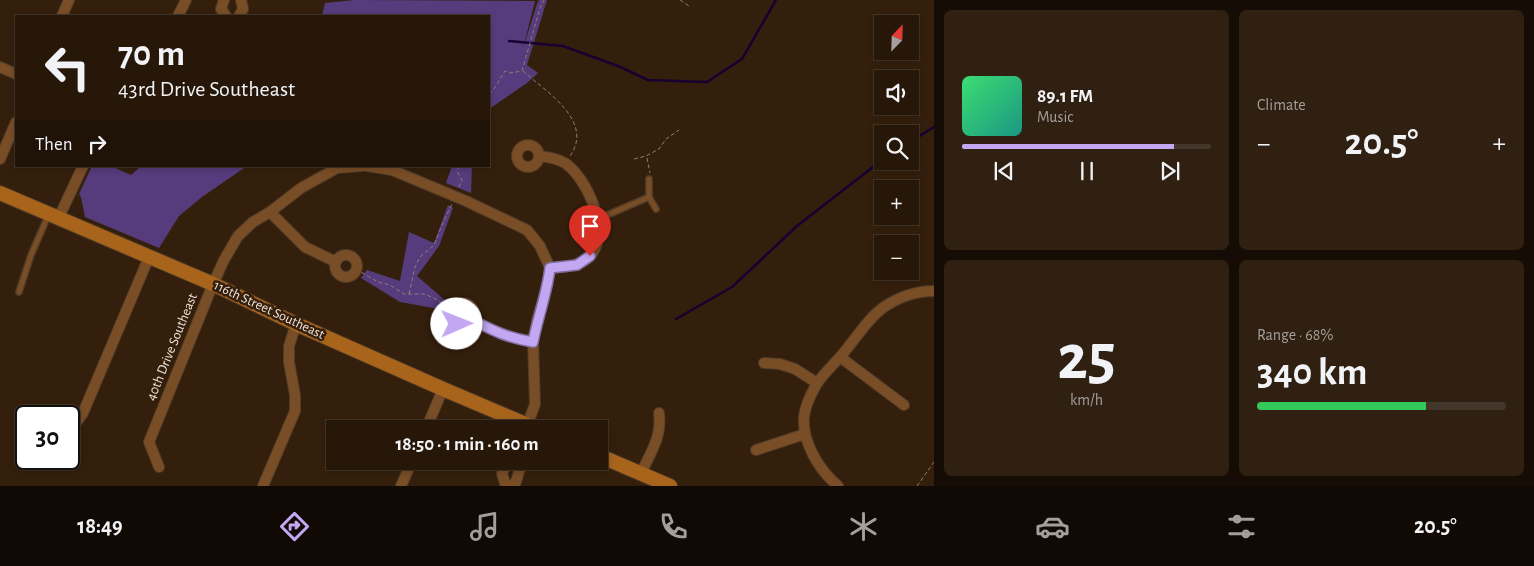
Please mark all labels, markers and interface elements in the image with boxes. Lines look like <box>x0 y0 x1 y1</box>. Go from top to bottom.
north arrow <box>874 15 919 60</box>
map controls <box>874 15 919 280</box>
icon: left <box>35 35 100 100</box>
text: 70 m <box>118 37 185 72</box>
button: sound <box>874 70 919 115</box>
text: 43rd Drive Southeast <box>118 78 295 100</box>
text: 89.1 FM <box>1037 87 1093 106</box>
text: Climate <box>1257 97 1306 113</box>
text: Music <box>1037 109 1073 125</box>
text: 20.5° <box>1345 124 1418 162</box>
button: search <box>874 125 919 170</box>
icon: right <box>83 130 111 158</box>
text: − <box>1257 130 1270 158</box>
text: + <box>1493 130 1506 158</box>
text: Then <box>35 135 73 154</box>
icon: previous <box>990 157 1018 185</box>
icon: pause <box>1073 157 1101 185</box>
icon: next <box>1156 157 1184 185</box>
button: + <box>874 180 919 225</box>
pin <box>569 205 611 256</box>
icon: arrive <box>576 212 604 240</box>
button: − <box>874 235 919 280</box>
street label: 116th Street Southeast <box>212 278 327 342</box>
street label: 40th Drive Southeast <box>144 291 200 403</box>
position arrow <box>430 297 482 349</box>
text: 25 <box>1057 326 1116 391</box>
text: Range · 68% <box>1257 327 1333 343</box>
text: 340 km <box>1257 354 1368 392</box>
text: km/h <box>1070 392 1103 408</box>
speed limit sign: 30 <box>15 405 80 470</box>
text: 18:50 · 1 min · 160 m <box>395 435 539 454</box>
icon: directions <box>277 509 312 544</box>
icon: music <box>467 509 502 544</box>
icon: phone <box>656 509 691 544</box>
icon: climate <box>846 509 881 544</box>
icon: car <box>1035 509 1070 544</box>
icon: filters <box>1224 509 1259 544</box>
text: 18:49 <box>77 515 123 537</box>
text: 20.5° <box>1414 515 1457 537</box>

